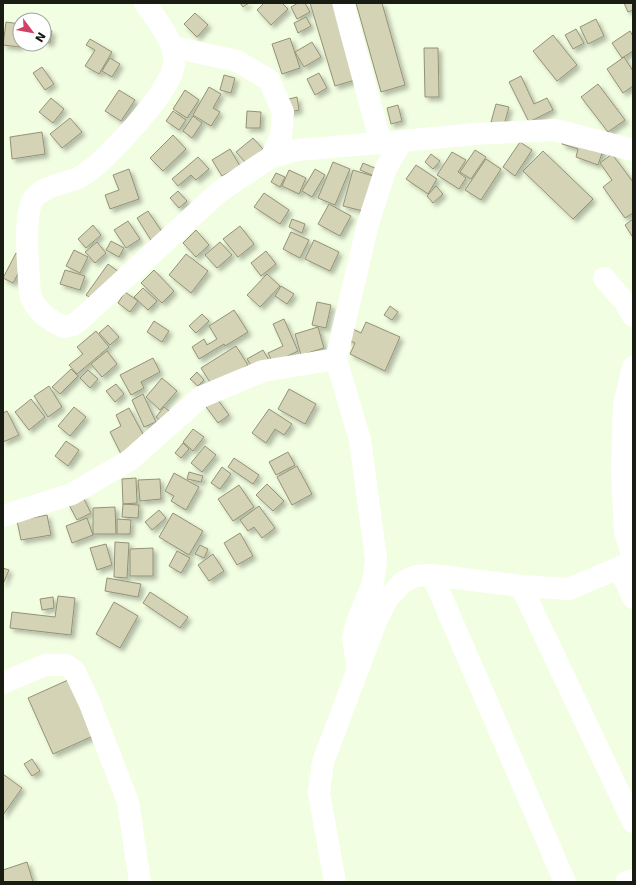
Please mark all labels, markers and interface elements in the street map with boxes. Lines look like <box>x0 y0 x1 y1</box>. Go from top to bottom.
north arrow <box>12 12 52 52</box>
text: N <box>32 30 48 44</box>

